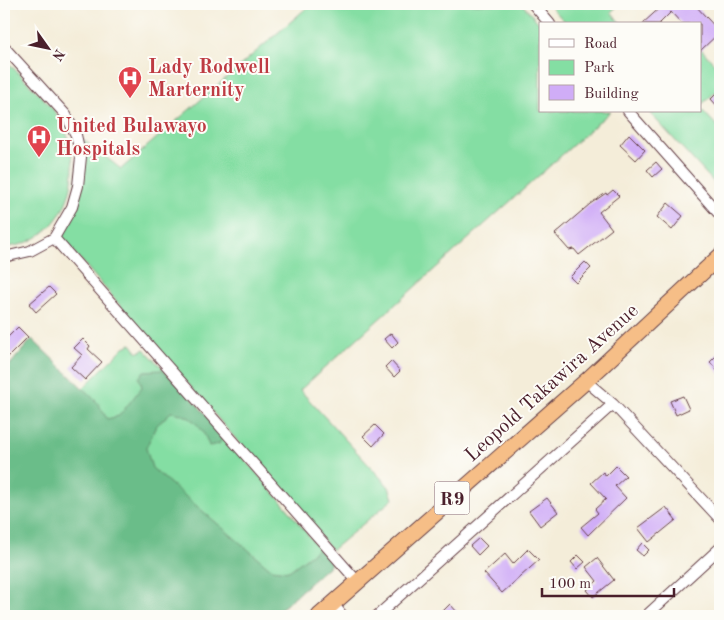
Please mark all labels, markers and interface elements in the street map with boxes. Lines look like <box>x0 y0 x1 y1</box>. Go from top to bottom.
north arrow <box>22 22 72 72</box>
legend <box>539 22 702 112</box>
text: Road <box>584 37 618 52</box>
text: N <box>49 46 67 63</box>
place label: Lady Rodwell Marternity <box>148 58 270 101</box>
text: Park <box>584 61 615 76</box>
hospital icon: Lady Rodwell Marternity <box>117 65 143 99</box>
text: Building <box>584 87 639 102</box>
place label: United Bulawayo Hospitals <box>56 117 207 160</box>
hospital icon: United Bulawayo Hospitals <box>26 124 52 158</box>
street label: Leopold Takawira Avenue <box>462 301 643 466</box>
road number: R9 <box>434 482 470 514</box>
scale bar <box>542 565 674 597</box>
text: 100 m <box>549 577 591 592</box>

